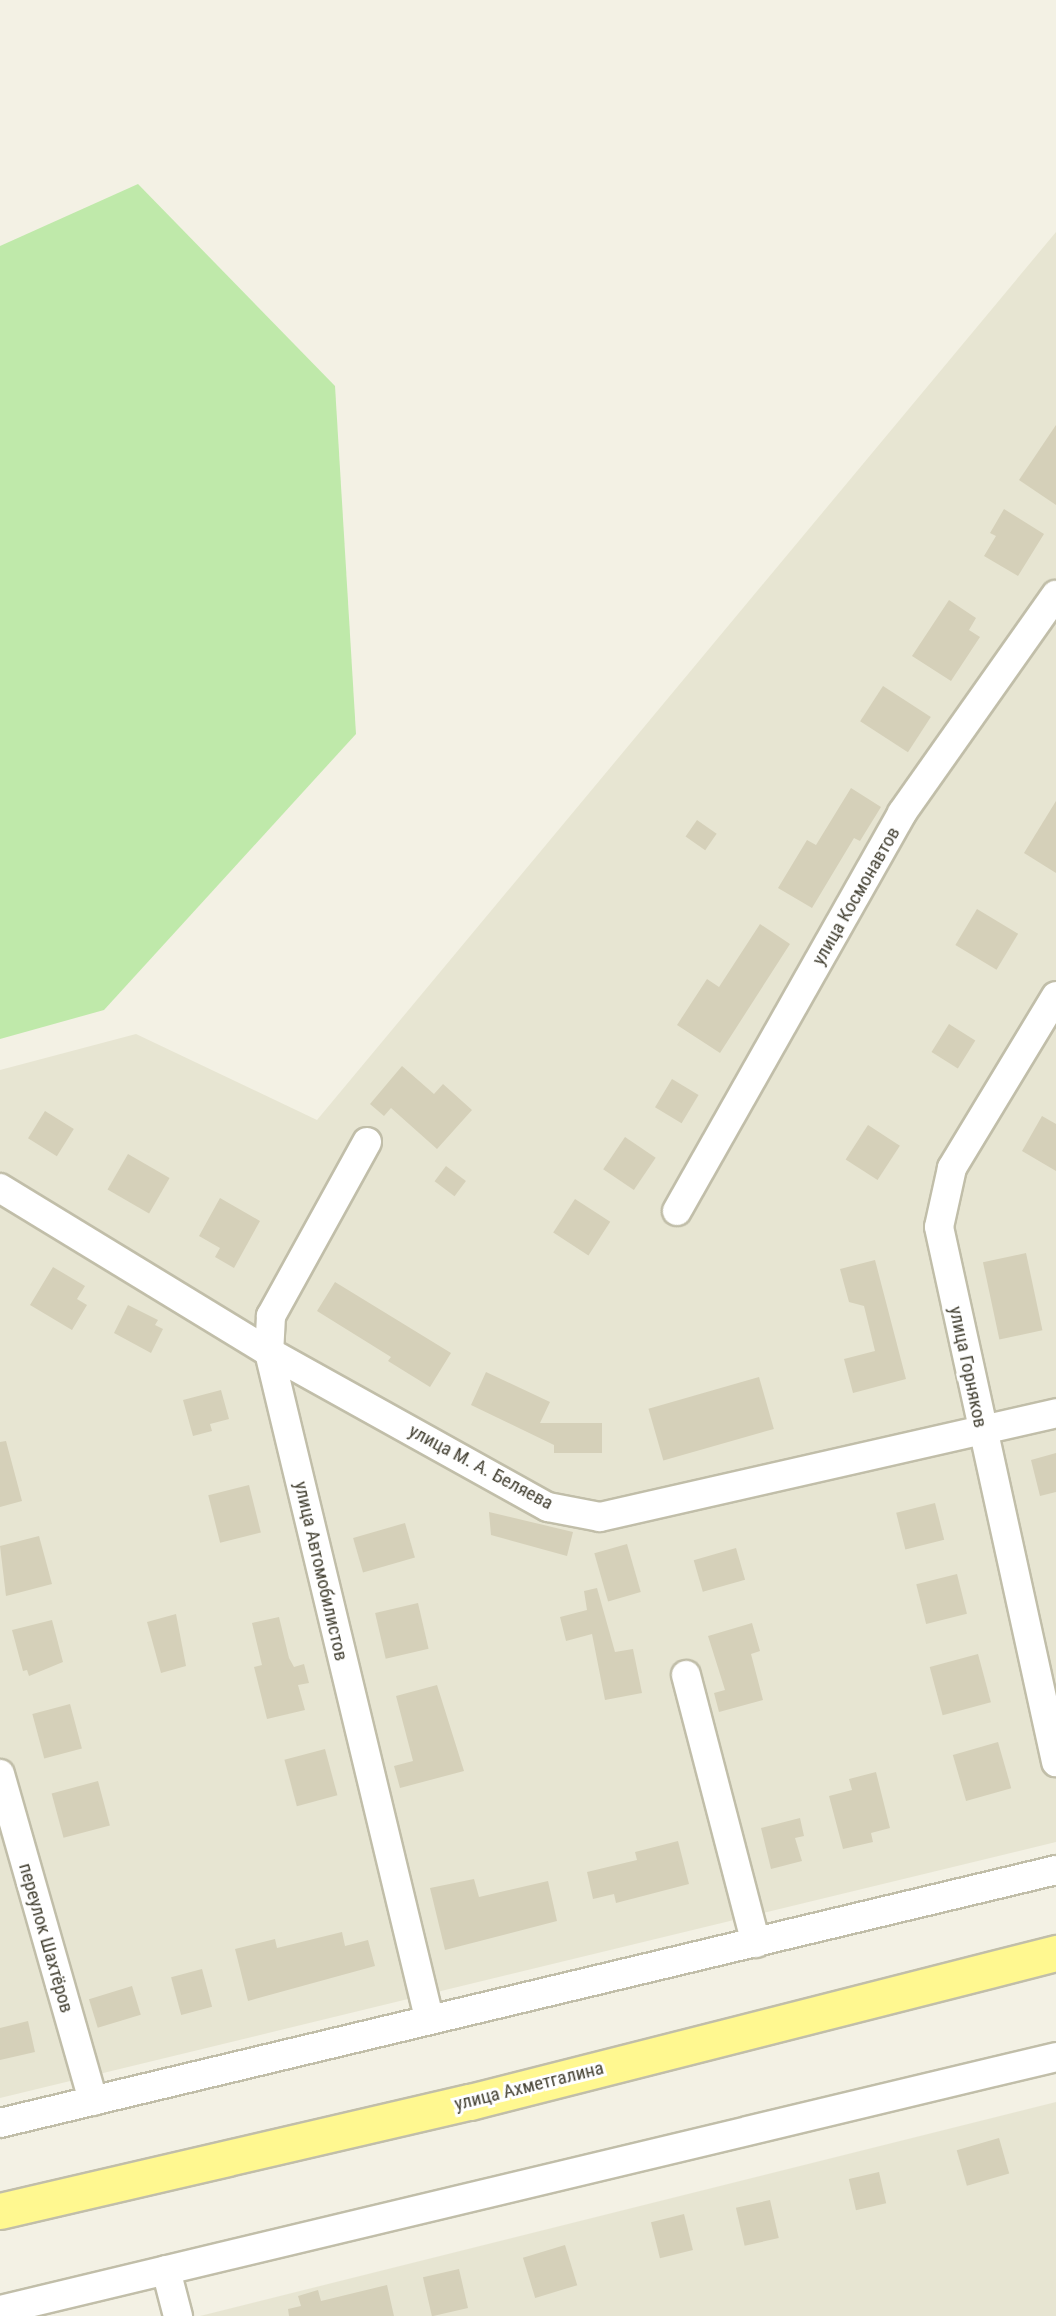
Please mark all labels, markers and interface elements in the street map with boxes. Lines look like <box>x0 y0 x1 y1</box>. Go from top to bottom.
street label: улица Космонавтов <box>807 823 905 969</box>
street label: улица Горняков <box>944 1304 992 1430</box>
street label: улица М. А. Беляева <box>405 1419 557 1515</box>
street label: улица Автомобилистов <box>289 1479 353 1663</box>
street label: переулок Шахтёров <box>14 1861 78 2015</box>
street label: улица Ахметгалина <box>452 2056 606 2116</box>

